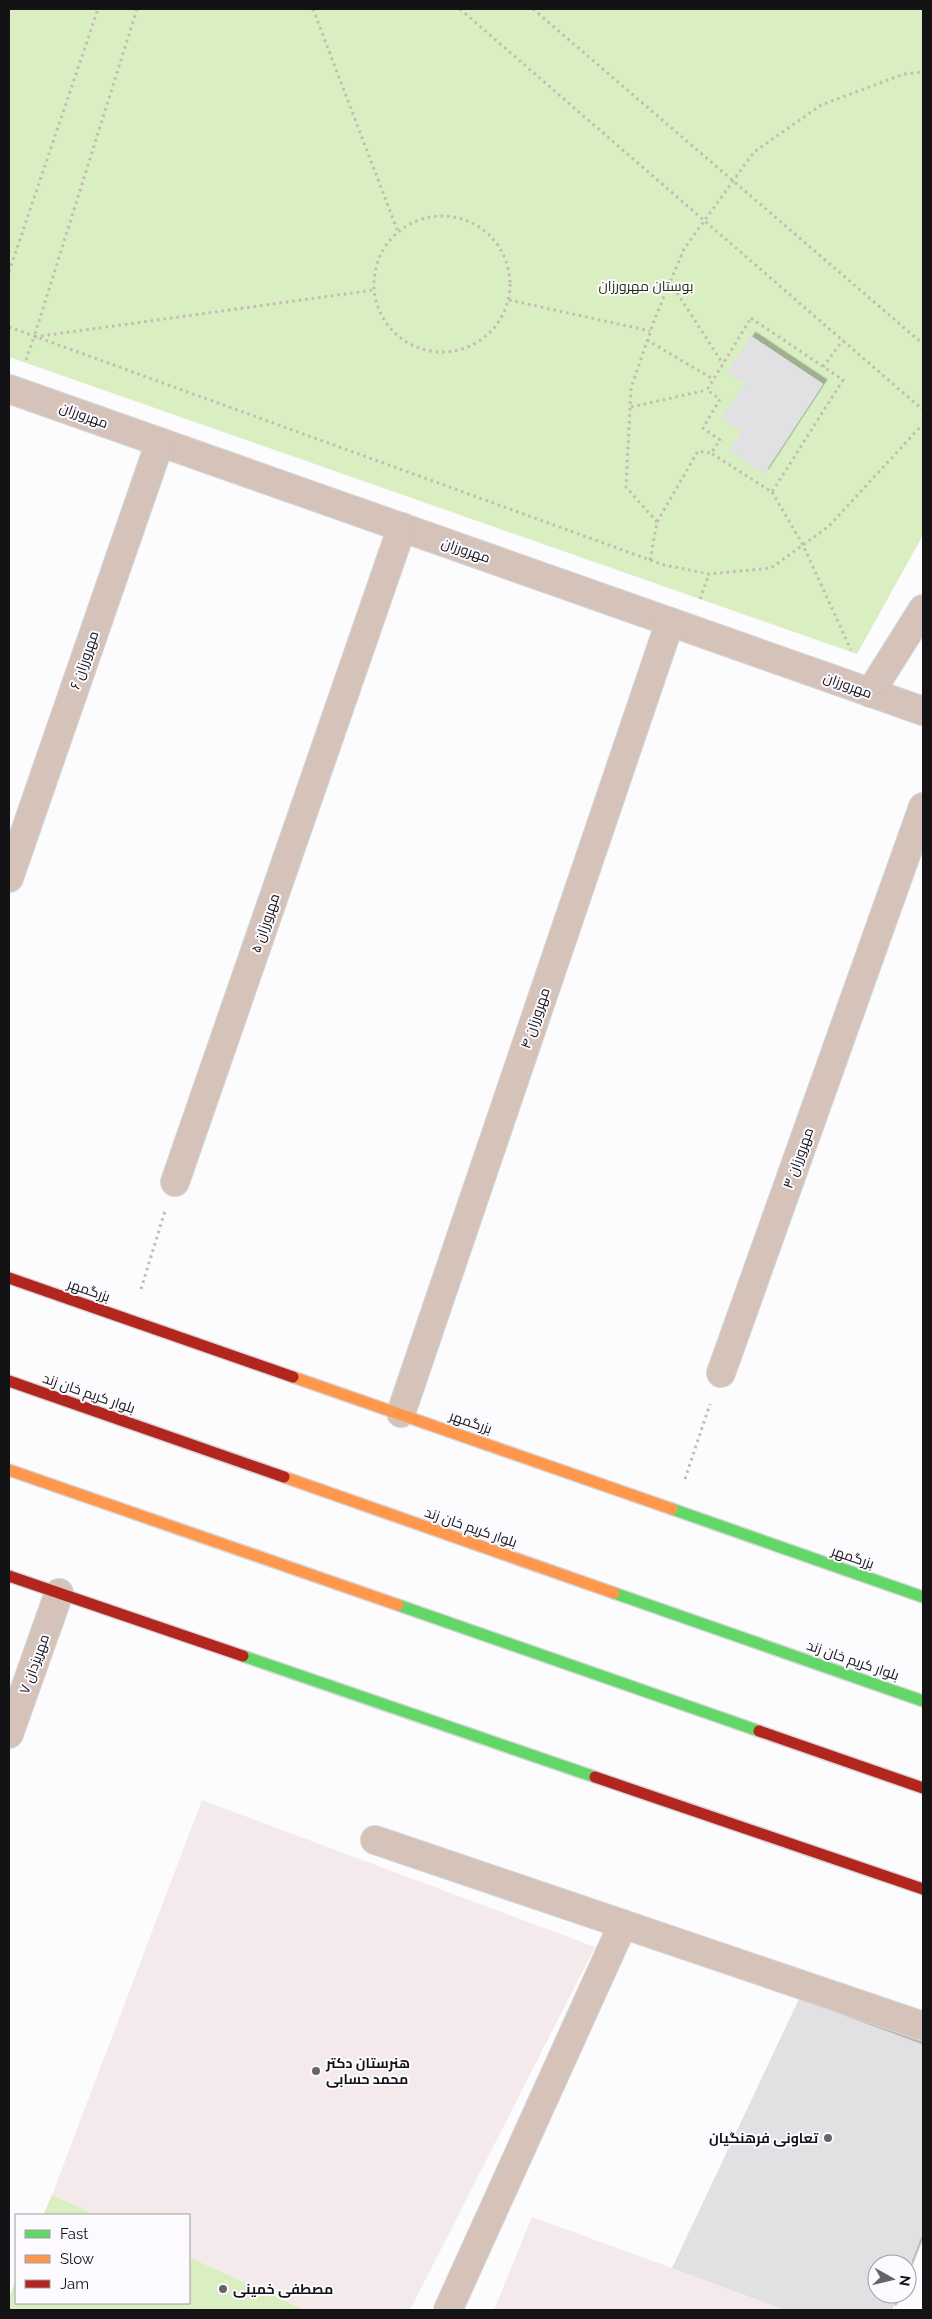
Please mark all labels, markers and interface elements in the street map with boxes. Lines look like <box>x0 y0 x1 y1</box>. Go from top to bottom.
park label: بوستان مهرورزان <box>598 278 694 294</box>
street label: مهرورزان <box>58 399 110 431</box>
street label: مهرورزان <box>440 534 492 566</box>
street label: مهرورزان ۶ <box>67 629 101 691</box>
street label: مهرورزان <box>822 669 874 701</box>
street label: مهرورزان ۵ <box>247 891 283 955</box>
street label: مهرورزان ۴ <box>517 985 553 1051</box>
street label: مهرورزان ۳ <box>780 1125 816 1191</box>
street label: بزرگمهر <box>65 1275 112 1305</box>
street label: بلوار کریم خان زند <box>40 1370 137 1418</box>
street label: بزرگمهر <box>447 1407 494 1437</box>
street label: بلوار کریم خان زند <box>422 1504 519 1552</box>
street label: بزرگمهر <box>829 1542 876 1572</box>
street label: مهریزدان ۷ <box>16 1632 52 1696</box>
street label: بلوار کریم خان زند <box>804 1637 901 1685</box>
place label: هنرستان دکتر محمد حسابی <box>325 2055 410 2088</box>
marker: هنرستان دکتر محمد حسابی <box>310 2065 322 2077</box>
place label: تعاونی فرهنگیان <box>709 2130 819 2147</box>
marker: تعاونی فرهنگیان <box>822 2132 834 2144</box>
legend <box>15 2214 190 2304</box>
text: Fast <box>60 2225 88 2243</box>
text: Slow <box>60 2250 94 2268</box>
north arrow <box>867 2254 917 2304</box>
text: N <box>896 2274 914 2287</box>
text: Jam <box>60 2275 89 2293</box>
place label: مصطفی خمینی <box>233 2281 333 2298</box>
marker: مصطفی خمینی <box>217 2283 229 2295</box>

